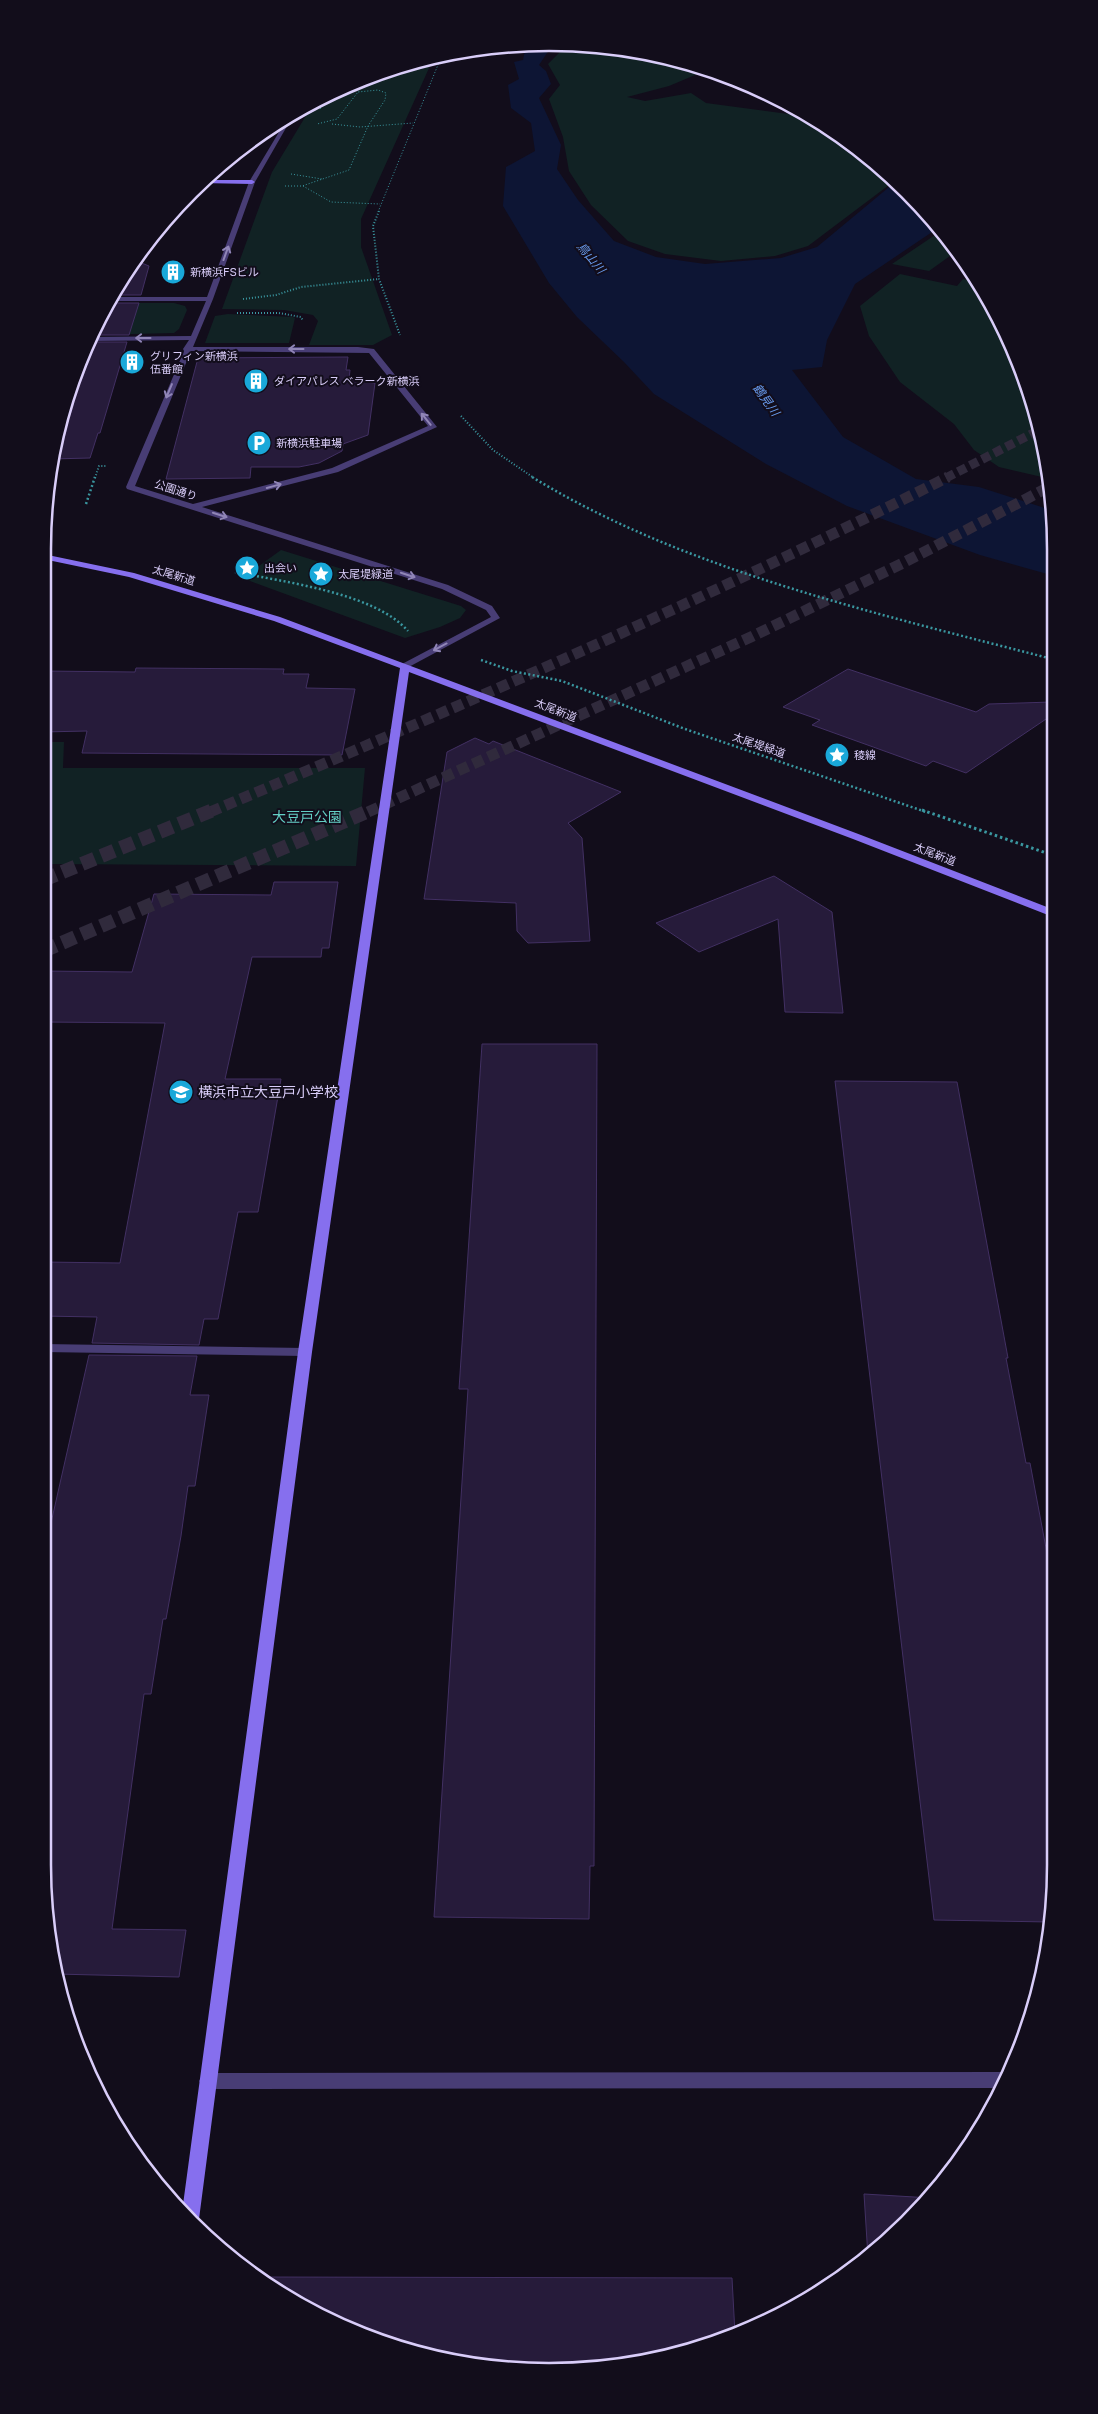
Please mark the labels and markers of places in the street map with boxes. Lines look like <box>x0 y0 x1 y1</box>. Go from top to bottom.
building icon: 新横浜FSビル <box>160 259 186 285</box>
place label: 新横浜FSビル <box>190 266 259 278</box>
building icon: グリフィン新横浜 伍番館 <box>119 349 145 375</box>
place label: グリフィン新横浜 伍番館 <box>150 350 238 375</box>
building icon: ダイアパレス ベラーク新横浜 <box>243 368 269 394</box>
place label: ダイアパレス ベラーク新横浜 <box>274 375 419 387</box>
parking icon: 新横浜駐車場 <box>246 430 272 456</box>
place label: 新横浜駐車場 <box>276 437 342 449</box>
place icon: 出会い <box>234 555 260 581</box>
place icon: 太尾堤緑道 <box>308 561 334 587</box>
place label: 出会い <box>264 562 297 574</box>
place label: 太尾堤緑道 <box>338 568 393 580</box>
place icon: 稜線 <box>824 742 850 768</box>
place label: 稜線 <box>854 749 876 761</box>
school or university icon: 横浜市立大豆戸小学校 <box>168 1079 194 1105</box>
place label: 横浜市立大豆戸小学校 <box>198 1084 338 1100</box>

